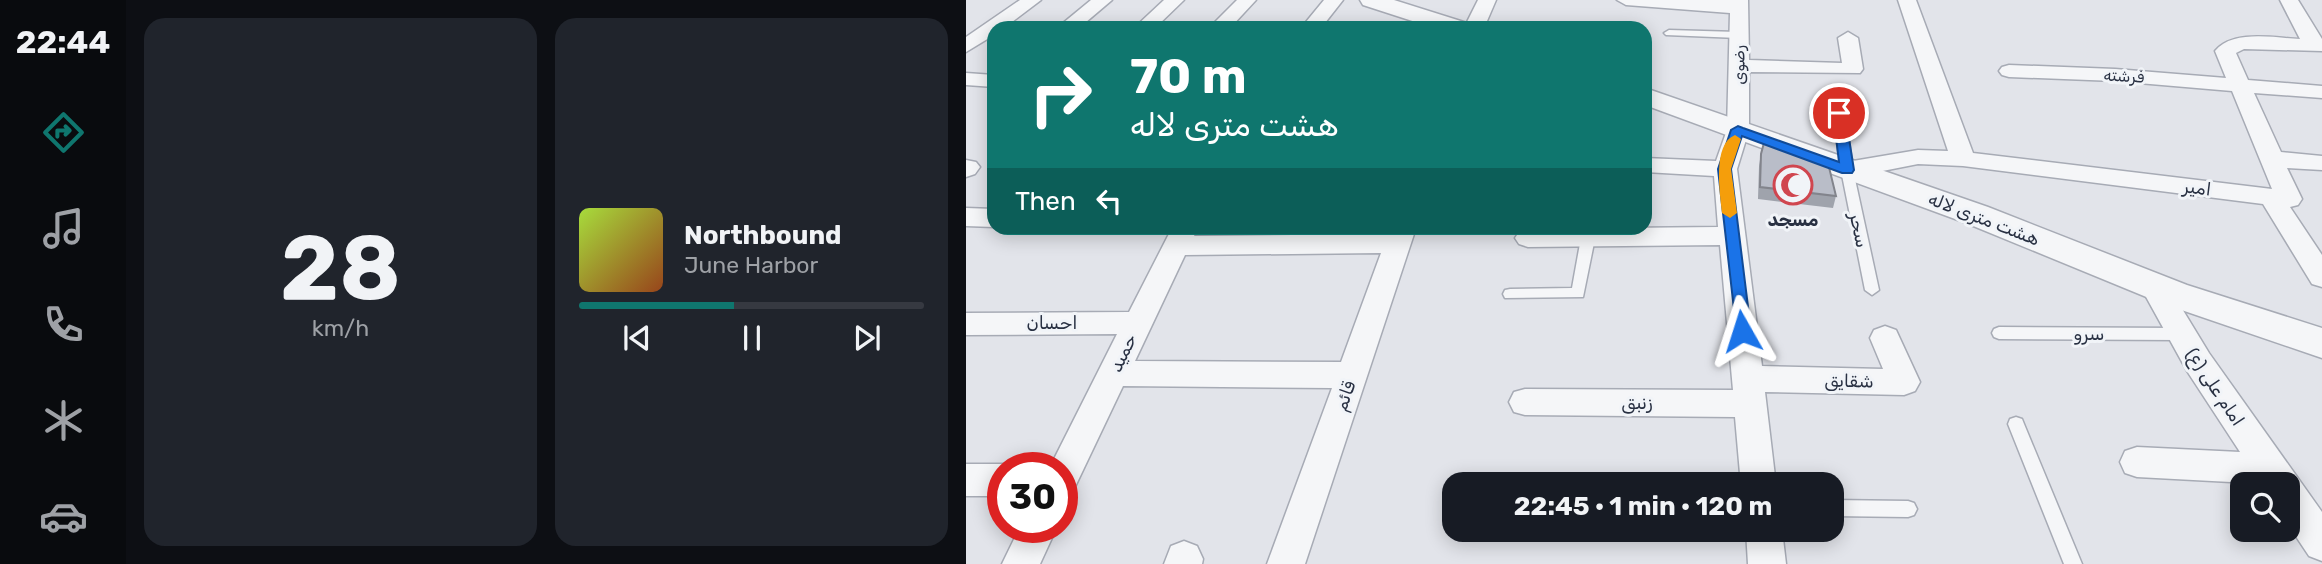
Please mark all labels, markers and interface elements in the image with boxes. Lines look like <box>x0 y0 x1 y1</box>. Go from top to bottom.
text: 22:44 <box>16 23 110 61</box>
street label: رضوی <box>1729 45 1750 85</box>
text: 70 m <box>1130 47 1247 105</box>
icon: right <box>1015 49 1106 140</box>
street label: فرشته <box>2103 65 2145 88</box>
pin <box>1809 83 1869 143</box>
icon: arrive <box>1820 94 1858 132</box>
text: هشت متری لاله <box>1130 106 1339 144</box>
icon: directions <box>39 108 88 157</box>
mosque icon: مسجد <box>1772 164 1814 206</box>
street label: امیر <box>2181 175 2212 201</box>
icon: left <box>1090 182 1128 220</box>
text: Then <box>1015 186 1076 217</box>
street label: هشت متری لاله <box>1925 188 2043 250</box>
icon: music <box>39 204 88 253</box>
place label: مسجد <box>1767 209 1819 231</box>
street label: سحر <box>1844 209 1873 250</box>
text: 28 <box>280 214 401 322</box>
text: Northbound <box>684 220 842 251</box>
text: June Harbor <box>684 251 818 279</box>
position arrow <box>1705 294 1779 368</box>
icon: phone <box>39 300 88 349</box>
street label: احسان <box>1027 312 1077 334</box>
text: km/h <box>312 314 369 342</box>
icon: previous <box>618 319 656 357</box>
icon: pause <box>733 319 771 357</box>
icon: next <box>848 319 886 357</box>
street label: سرو <box>2074 323 2104 345</box>
street label: حمید <box>1104 330 1142 376</box>
street label: امام علی (ع) <box>2180 344 2249 431</box>
street label: شقایق <box>1824 370 1874 392</box>
street label: قائم <box>1330 378 1361 414</box>
street label: زنبق <box>1621 392 1653 414</box>
icon: climate <box>39 396 88 445</box>
speed limit sign: 30 <box>987 452 1078 543</box>
map controls <box>2230 472 2300 542</box>
button: search <box>2230 472 2300 542</box>
text: 22:45 · 1 min · 120 m <box>1514 491 1772 522</box>
icon: car <box>39 492 88 541</box>

